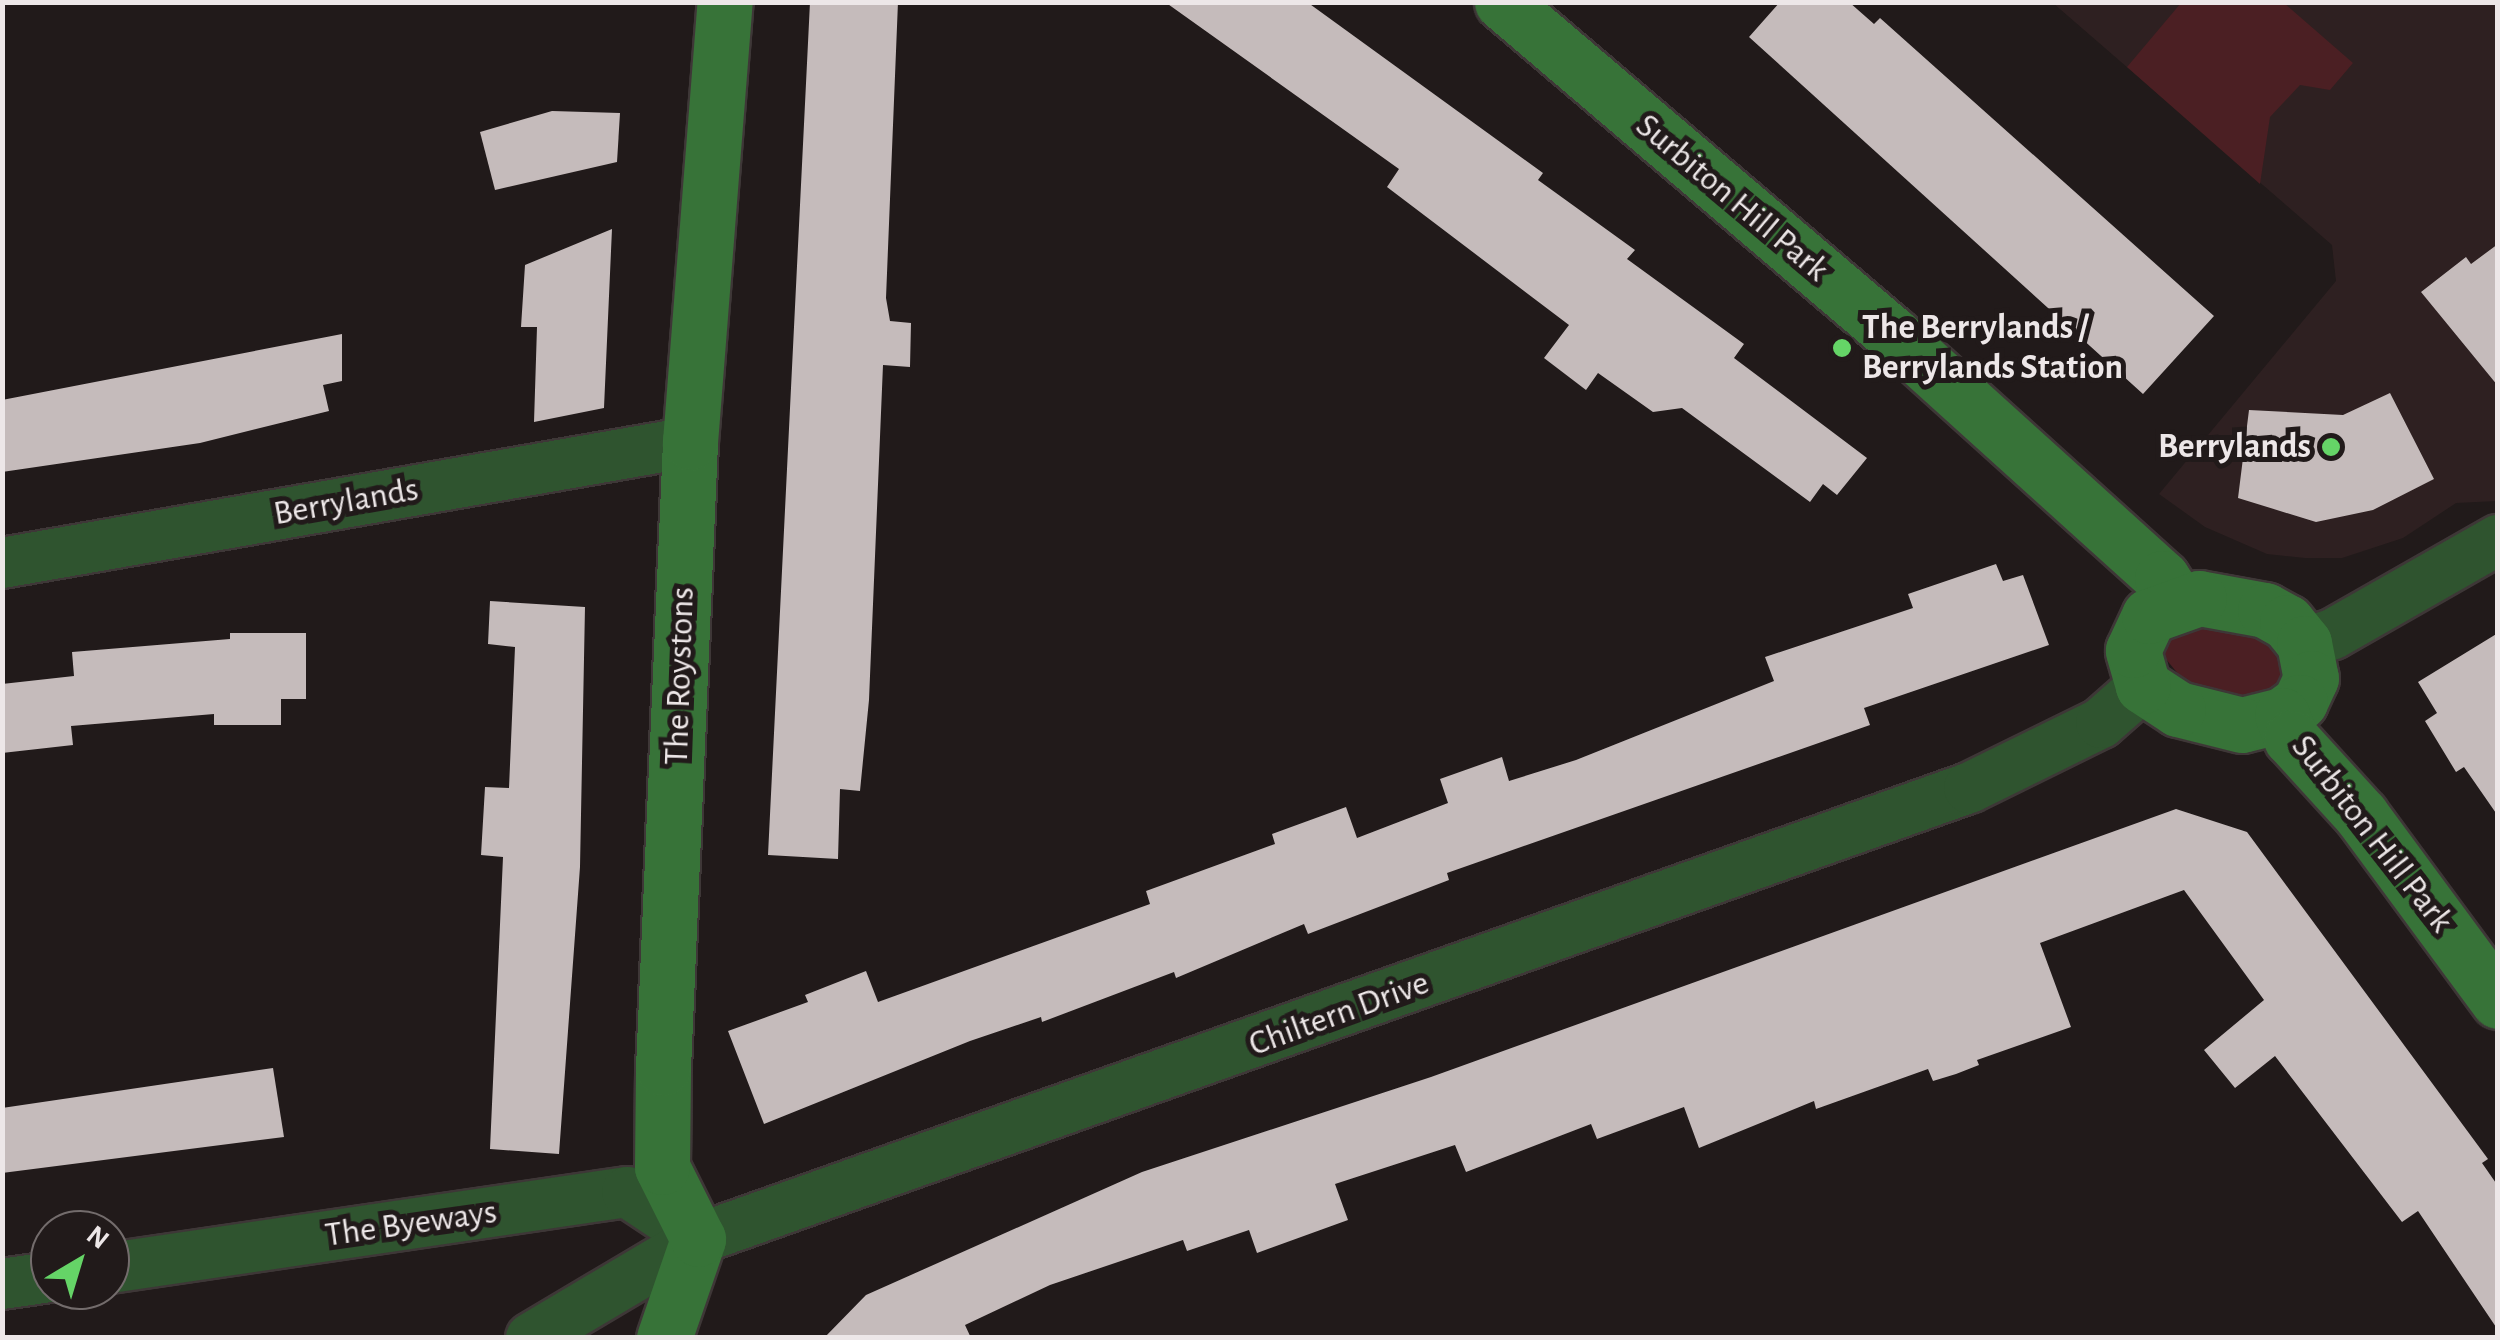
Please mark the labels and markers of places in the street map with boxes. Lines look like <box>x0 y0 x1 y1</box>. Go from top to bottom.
place label: The Berrylands / Berrylands Station <box>1862 307 2123 389</box>
marker: The Berrylands / Berrylands Station <box>1831 337 1853 359</box>
place label: Berrylands <box>2158 426 2311 468</box>
marker: Berrylands <box>2320 436 2342 458</box>

